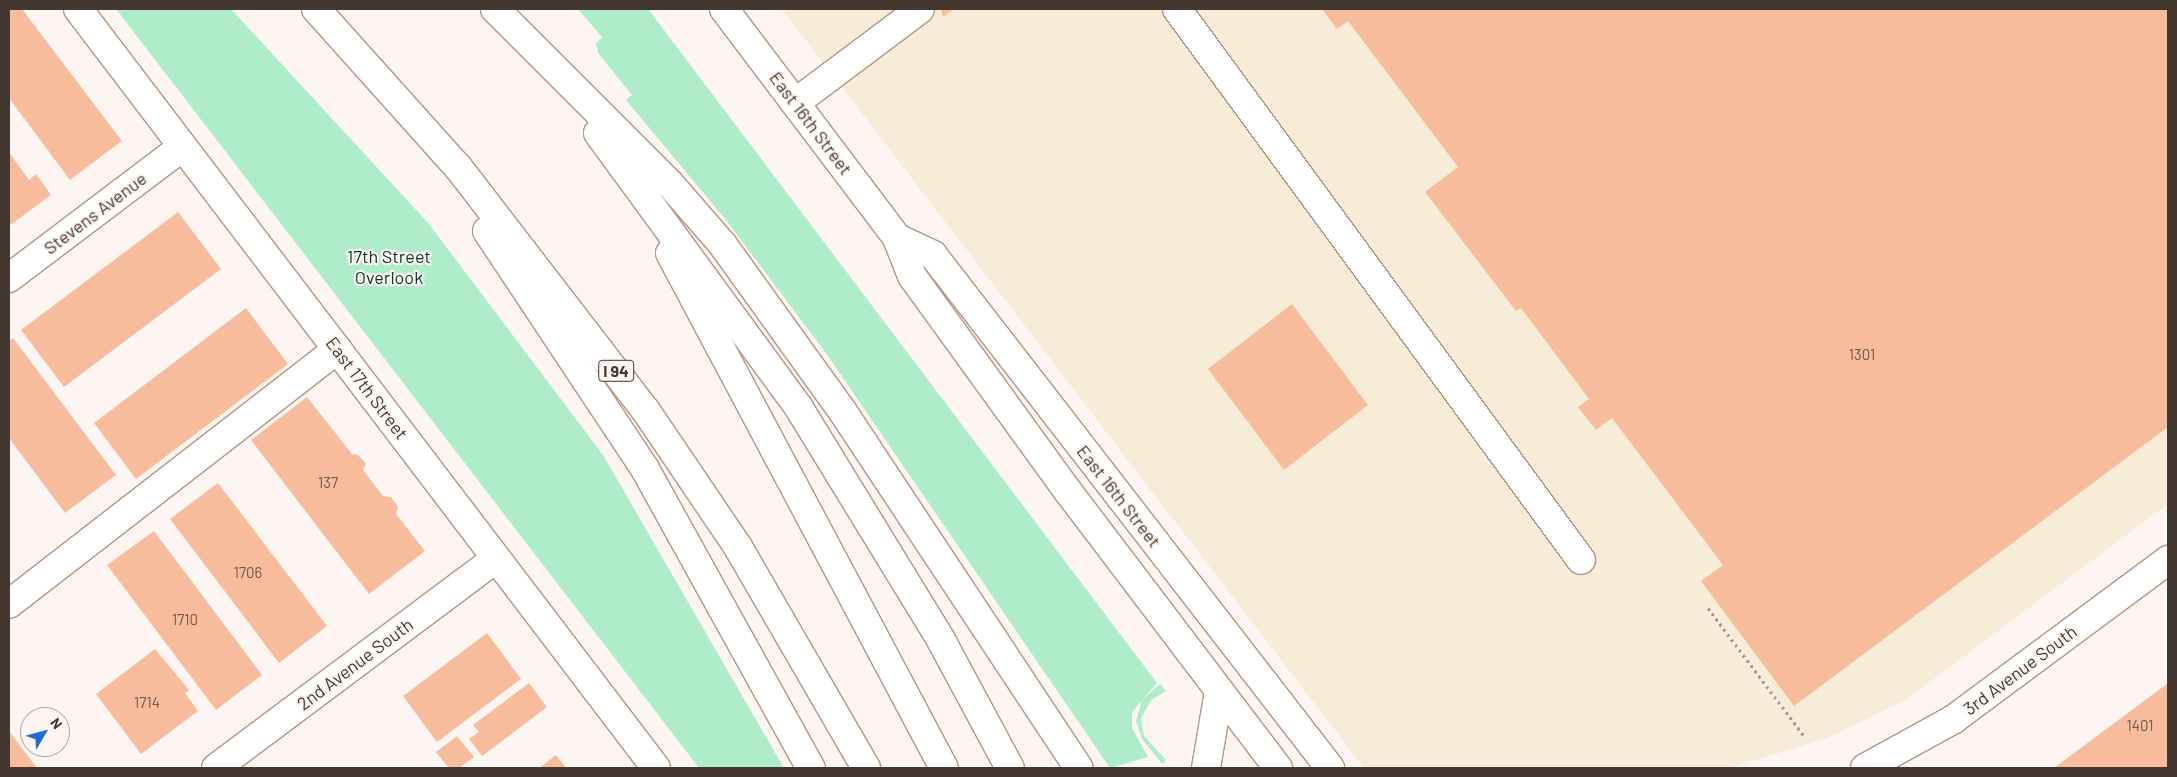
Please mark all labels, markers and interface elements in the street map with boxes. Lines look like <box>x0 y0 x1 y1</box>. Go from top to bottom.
street label: East 16th Street <box>765 67 857 179</box>
street label: Stevens Avenue <box>39 167 151 259</box>
park label: 17th Street Overlook <box>347 246 431 288</box>
street label: East 17th Street <box>321 333 413 443</box>
house number: 1301 <box>1849 346 1875 364</box>
road number: I 94 <box>597 358 635 384</box>
street label: East 16th Street <box>1072 441 1166 551</box>
house number: 137 <box>318 474 338 492</box>
house number: 1706 <box>234 564 262 582</box>
house number: 1710 <box>172 611 198 629</box>
street label: 2nd Avenue South <box>293 613 417 715</box>
street label: 3rd Avenue South <box>1959 620 2081 720</box>
house number: 1714 <box>134 694 160 712</box>
north arrow <box>20 707 70 757</box>
text: N <box>47 714 66 732</box>
house number: 1401 <box>2127 717 2153 735</box>

